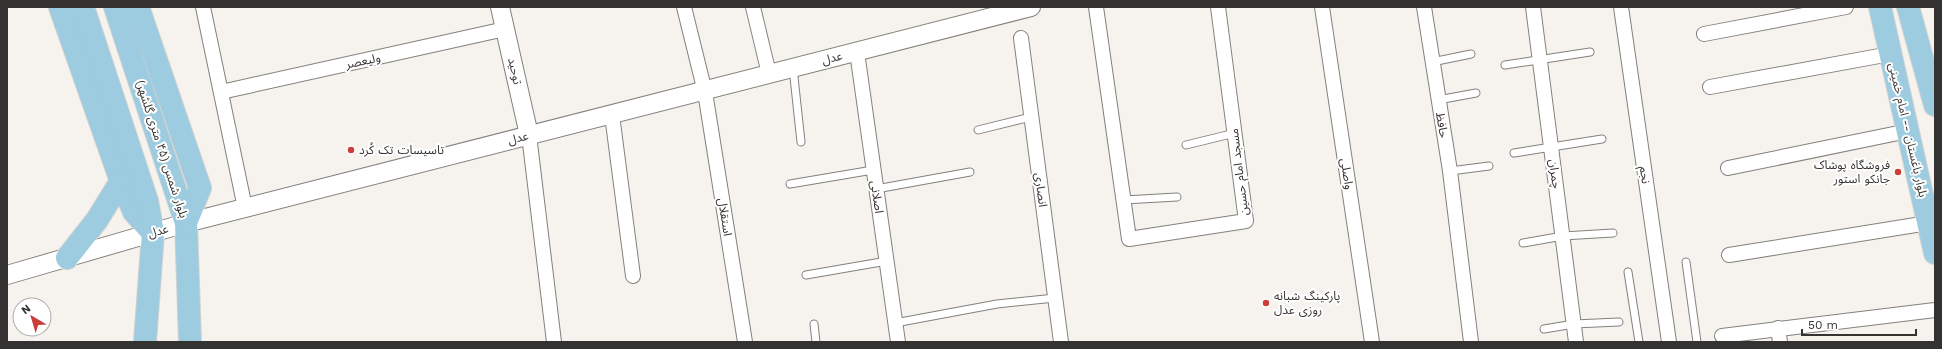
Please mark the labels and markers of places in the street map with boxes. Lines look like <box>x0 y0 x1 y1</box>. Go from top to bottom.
place label: تاسیسات تک کُرد <box>359 142 445 157</box>
marker: تاسیسات تک کُرد <box>346 145 356 155</box>
place label: فروشگاه پوشاک جانکو استور <box>1814 158 1890 186</box>
marker: فروشگاه پوشاک جانکو استور <box>1893 167 1903 177</box>
place label: پارکینگ شبانه روزی عدل <box>1274 289 1340 317</box>
marker: پارکینگ شبانه روزی عدل <box>1261 298 1271 308</box>

